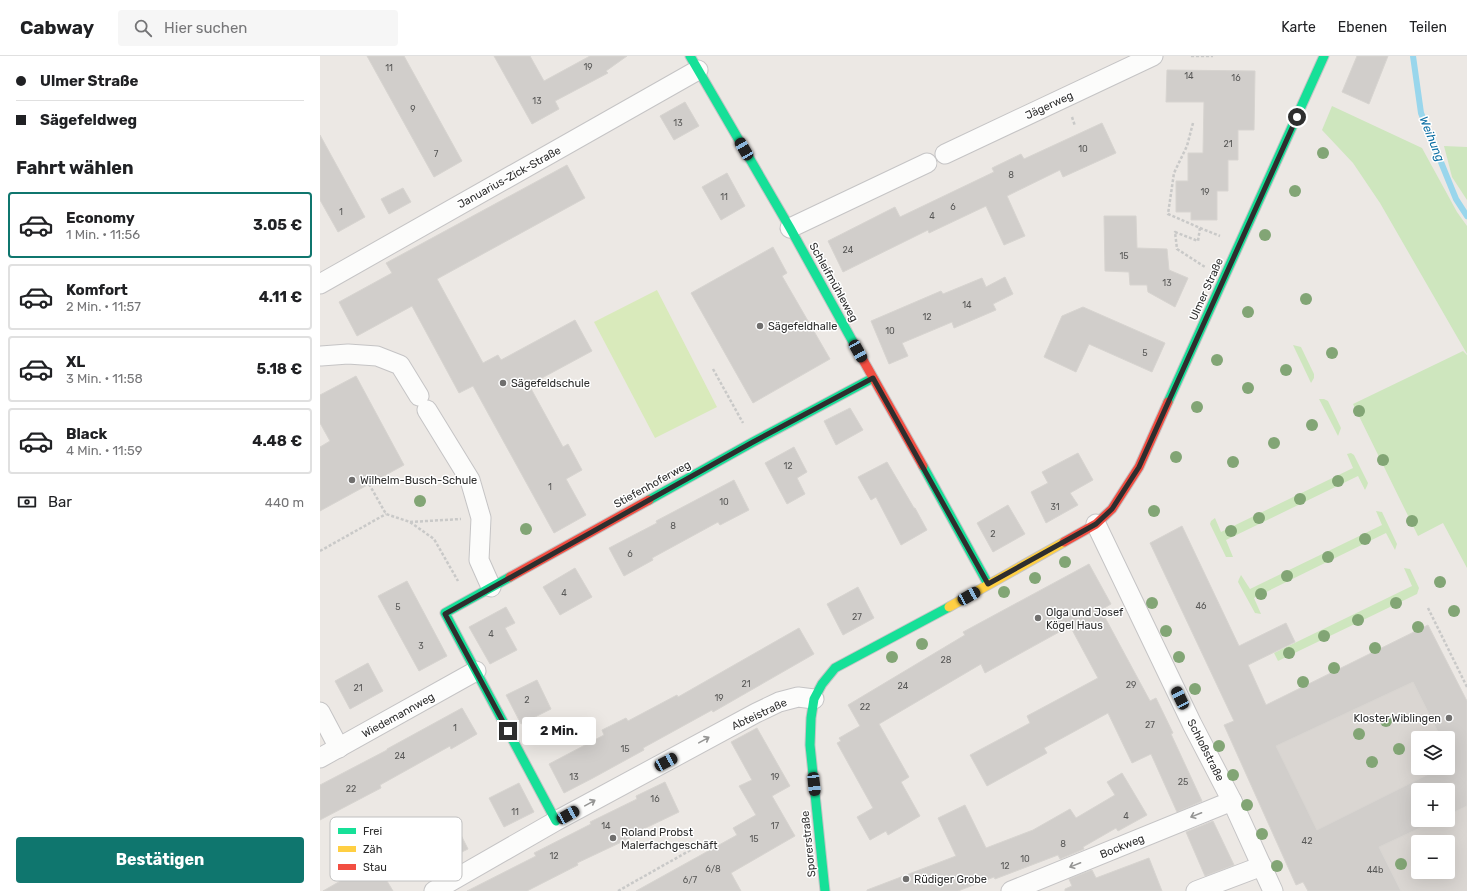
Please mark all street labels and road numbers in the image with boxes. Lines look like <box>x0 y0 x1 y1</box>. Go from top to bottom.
street label: Jägerweg <box>1023 89 1075 122</box>
street label: Januarius-Zick-Straße <box>455 144 563 211</box>
street label: Schleifmühleweg <box>806 240 861 324</box>
street label: Ulmer Straße <box>1187 256 1226 322</box>
street label: Stiefenhoferweg <box>612 458 693 511</box>
street label: Wiedemannweg <box>360 690 437 741</box>
street label: Abteistraße <box>729 696 789 733</box>
street label: Schloßstraße <box>1184 717 1227 783</box>
street label: Sporerstraße <box>799 810 818 878</box>
street label: Bockweg <box>1098 832 1146 861</box>

